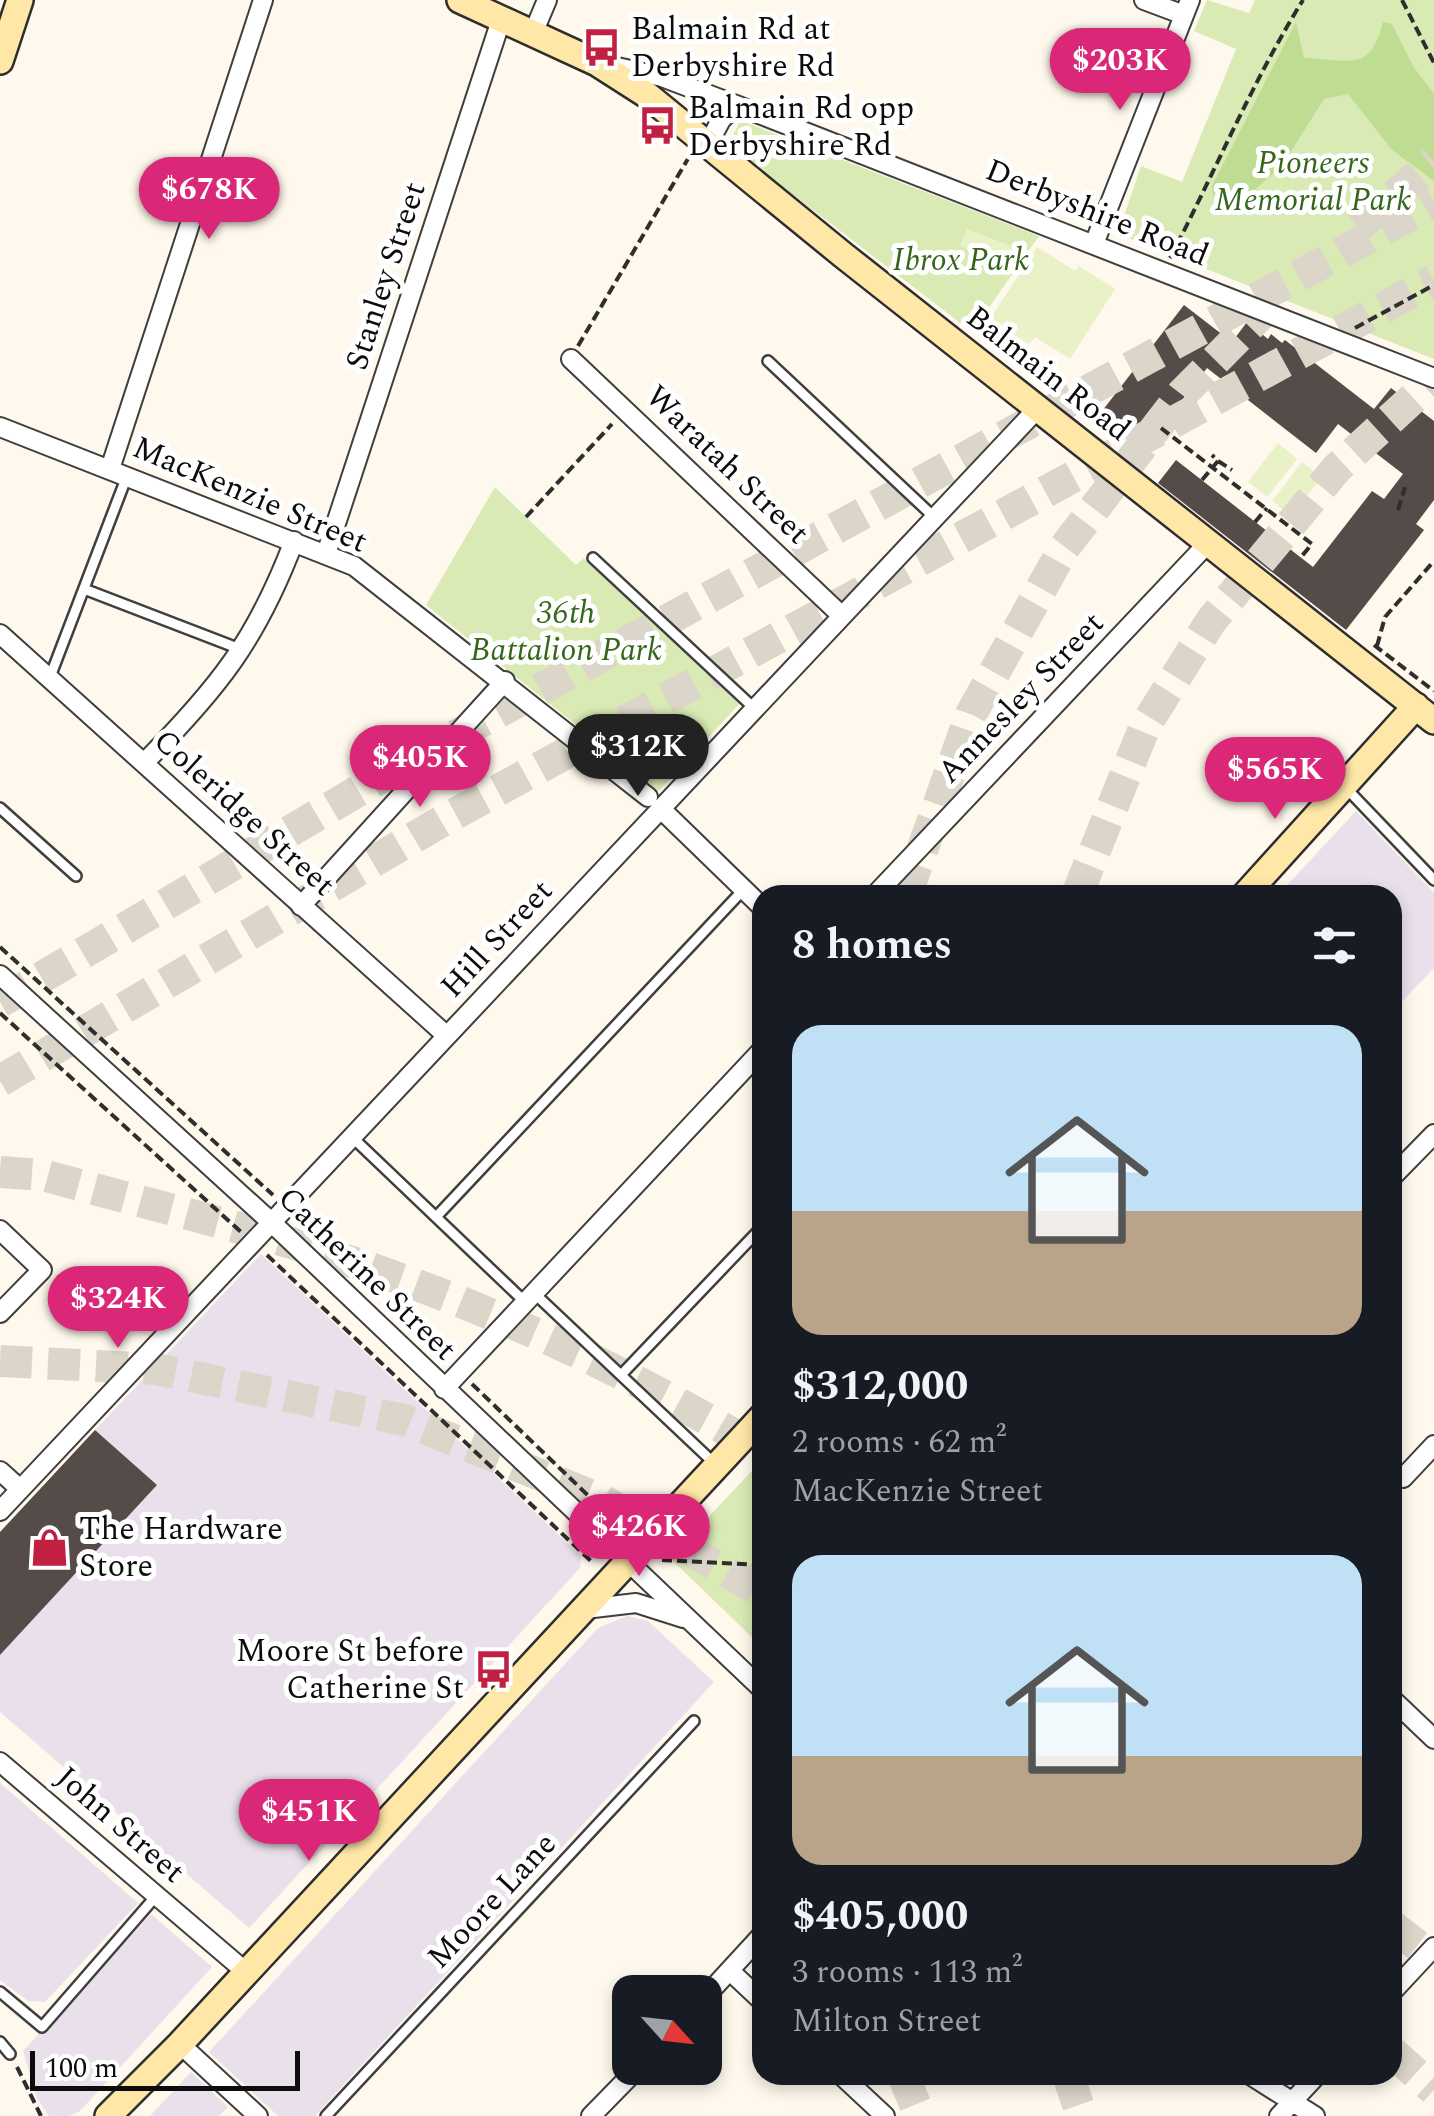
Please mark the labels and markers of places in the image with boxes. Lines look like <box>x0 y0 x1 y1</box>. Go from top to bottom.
place label: Balmain Rd at Derbyshire Rd <box>631 5 835 91</box>
bus stop icon: Balmain Rd at Derbyshire Rd <box>580 26 622 68</box>
pin: $203K <box>1050 28 1190 113</box>
place label: Balmain Rd opp Derbyshire Rd <box>688 84 914 170</box>
bus stop icon: Balmain Rd opp Derbyshire Rd <box>637 105 679 147</box>
pin: $678K <box>139 157 279 242</box>
pin: $312K <box>568 714 708 799</box>
pin: $405K <box>350 725 490 810</box>
pin: $565K <box>1205 737 1345 822</box>
pin: $324K <box>48 1266 188 1351</box>
pin: $426K <box>569 1494 709 1579</box>
place label: The Hardware Store <box>79 1505 283 1591</box>
shop icon: The Hardware Store <box>28 1526 70 1568</box>
place label: Moore St before Catherine St <box>236 1627 464 1713</box>
bus stop icon: Moore St before Catherine St <box>473 1648 515 1690</box>
pin: $451K <box>239 1779 379 1864</box>

